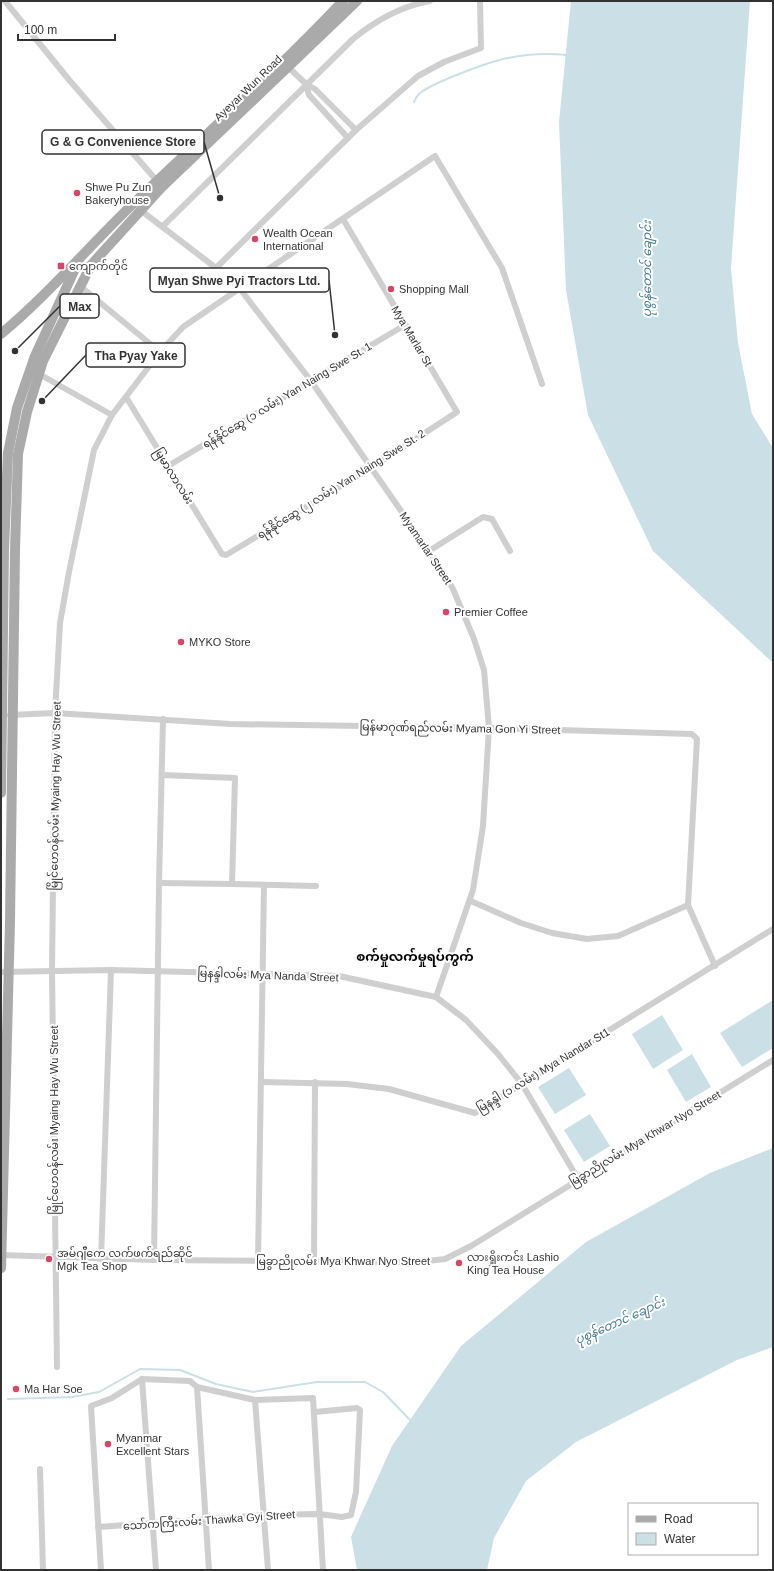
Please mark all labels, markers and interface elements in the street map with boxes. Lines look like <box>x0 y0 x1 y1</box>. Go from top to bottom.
scale bar <box>18 16 115 42</box>
text: 100 m <box>24 23 57 37</box>
street label: Ayeyar Wun Road <box>212 53 284 123</box>
callout: G & G Convenience Store <box>42 130 204 154</box>
text: G & G Convenience Store <box>50 135 196 149</box>
place label: Shwe Pu Zun Bakeryhouse <box>85 181 151 206</box>
marker: Shwe Pu Zun Bakeryhouse <box>72 188 82 198</box>
water label: ပုစွန်တောင် ချောင်း <box>638 220 657 317</box>
place label: Wealth Ocean International <box>263 227 333 252</box>
marker: Wealth Ocean International <box>250 234 260 244</box>
place label: ကျောက်တိုင် <box>69 259 128 275</box>
marker: ကျောက်တိုင် <box>56 261 66 271</box>
callout: Myan Shwe Pyi Tractors Ltd. <box>150 268 329 292</box>
text: Myan Shwe Pyi Tractors Ltd. <box>158 274 320 288</box>
place label: Shopping Mall <box>399 283 469 295</box>
marker: Shopping Mall <box>386 284 396 294</box>
callout: Max <box>60 294 99 318</box>
text: Max <box>68 300 92 314</box>
street label: Mya Marlar St <box>389 304 435 368</box>
street label: ရန်နိုင်ဆွေ (၁ လမ်း) Yan Naing Swe St. 1 <box>200 339 375 453</box>
callout: Tha Pyay Yake <box>86 343 185 367</box>
text: Tha Pyay Yake <box>94 349 178 363</box>
street label: ရန်နိုင်ဆွေ (၂ လမ်း) Yan Naing Swe St. 2 <box>254 426 429 543</box>
street label: မြမာလာလမ်း <box>150 445 197 508</box>
street label: Myamarlar Street <box>397 510 455 586</box>
place label: Premier Coffee <box>454 606 528 618</box>
marker: Premier Coffee <box>441 607 451 617</box>
place label: MYKO Store <box>189 636 251 648</box>
marker: MYKO Store <box>176 637 186 647</box>
street label: မြိုင်ဟေဝန်လမ်း Myaing Hay Wu Street <box>46 701 66 891</box>
street label: မြန်မာဂုဏ်ရည်လမ်း Myama Gon Yi Street <box>359 719 561 739</box>
district label: စက်မှုလက်မှုရပ်ကွက် <box>356 947 474 967</box>
street label: မြနန္ဒါလမ်း Mya Nanda Street <box>197 966 339 987</box>
street label: မြိုင်ဟေဝန်လမ်း Myaing Hay Wu Street <box>47 1025 63 1215</box>
street label: မြနန္ဒါ (၁ လမ်း) Mya Nandar St1 <box>474 1025 613 1117</box>
street label: မြခွာညိုလမ်း Mya Khwar Nyo Street <box>567 1087 724 1191</box>
place label: အမ်ဂျီကေ လက်ဖက်ရည်ဆိုင် Mgk Tea Shop <box>57 1246 192 1272</box>
place label: လားရှိုးကင်း Lashio King Tea House <box>467 1250 559 1276</box>
marker: အမ်ဂျီကေ လက်ဖက်ရည်ဆိုင် Mgk Tea Shop <box>44 1254 54 1264</box>
street label: မြခွာညိုလမ်း Mya Khwar Nyo Street <box>256 1254 430 1270</box>
marker: လားရှိုးကင်း Lashio King Tea House <box>454 1258 464 1268</box>
water label: ပုစွန်တောင် ချောင်း <box>572 1293 669 1350</box>
place label: Ma Har Soe <box>24 1383 83 1395</box>
marker: Ma Har Soe <box>11 1384 21 1394</box>
place label: Myanmar Excellent Stars <box>116 1432 190 1457</box>
marker: Myanmar Excellent Stars <box>103 1439 113 1449</box>
legend <box>628 1503 758 1555</box>
street label: သော်ကကြီးလမ်း Thawka Gyi Street <box>123 1507 296 1535</box>
text: Road <box>664 1512 693 1526</box>
text: Water <box>664 1532 696 1546</box>

